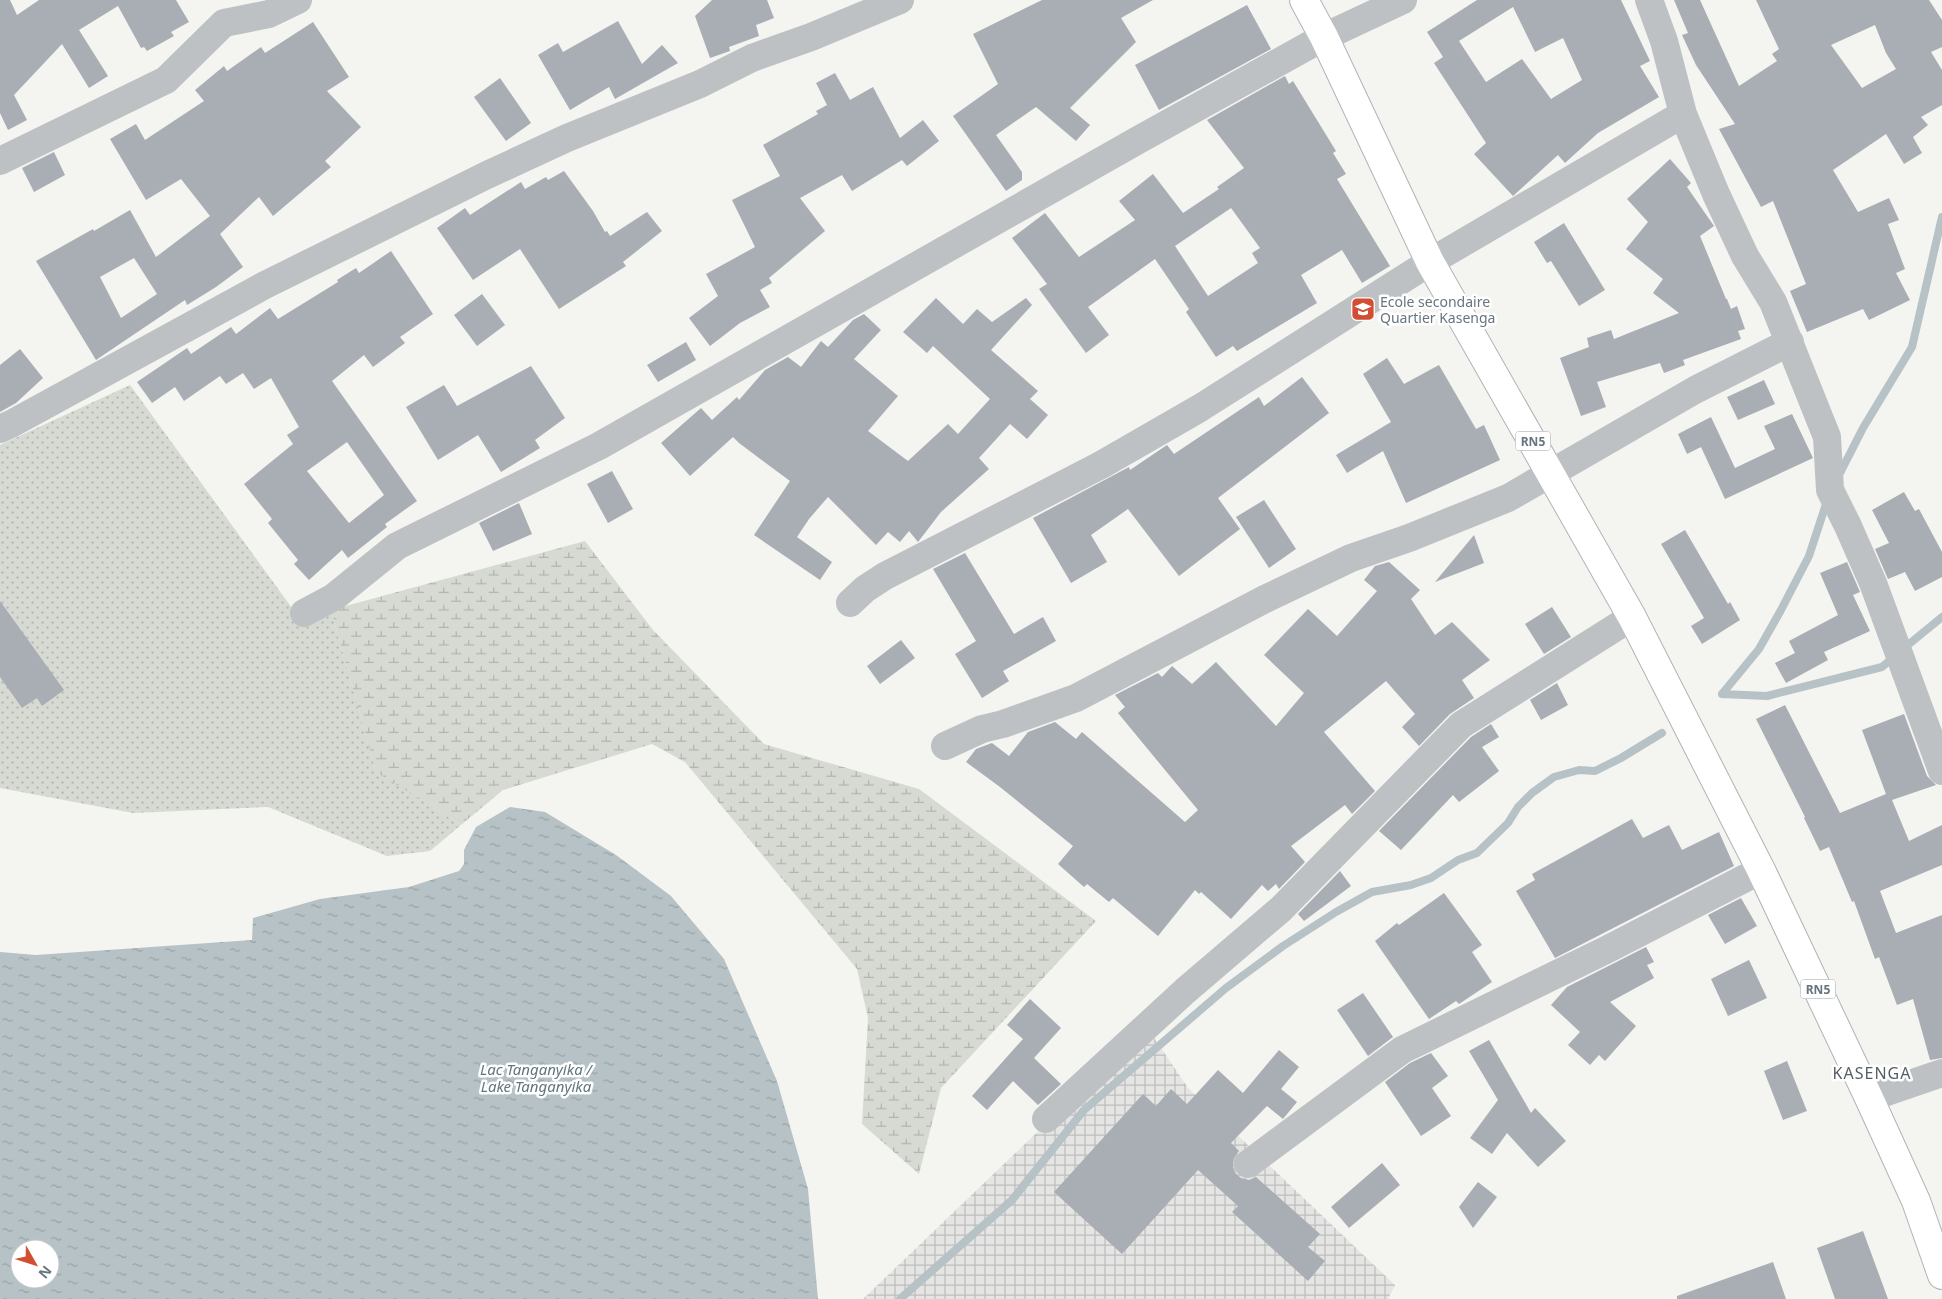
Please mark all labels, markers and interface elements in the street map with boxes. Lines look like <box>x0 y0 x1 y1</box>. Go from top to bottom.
place label: Ecole secondaire Quartier Kasenga <box>1380 292 1495 327</box>
school or university icon: Ecole secondaire Quartier Kasenga <box>1350 296 1376 322</box>
road number: RN5 <box>1516 432 1550 451</box>
road number: RN5 <box>1800 980 1836 999</box>
water label: Lac Tanganyika / Lake Tanganyika <box>480 1059 594 1096</box>
district label: KASENGA <box>1833 1062 1911 1084</box>
north arrow <box>10 1239 60 1289</box>
text: N <box>35 1262 56 1283</box>

